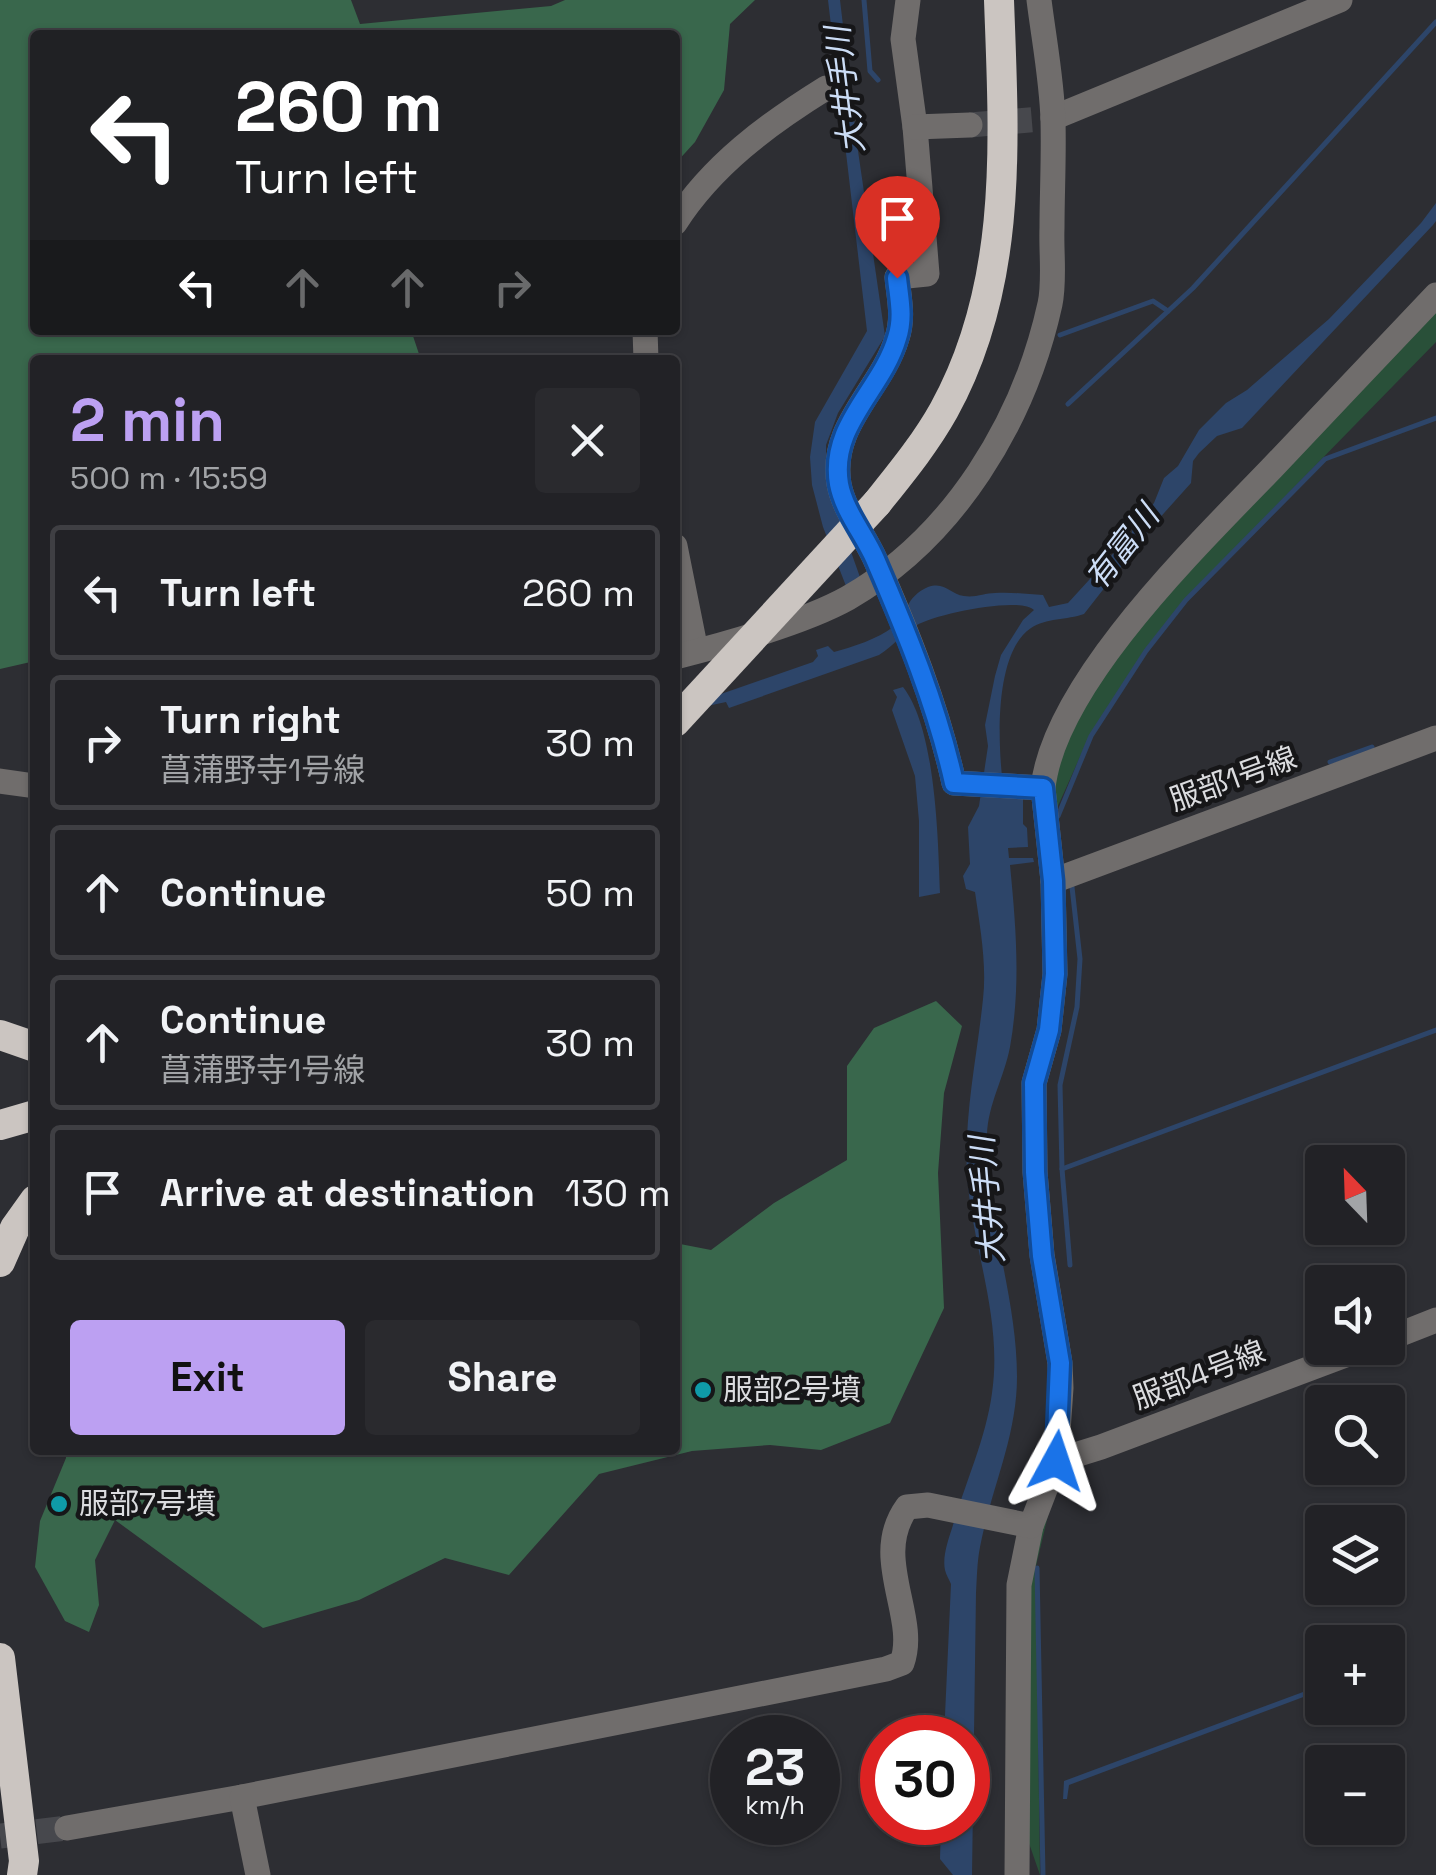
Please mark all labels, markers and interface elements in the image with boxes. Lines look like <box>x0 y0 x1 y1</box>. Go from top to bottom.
water label: 大井手川 <box>817 21 873 156</box>
text: 260 m <box>235 62 443 151</box>
icon: left <box>70 70 200 200</box>
text: Turn left <box>235 149 418 206</box>
pin <box>855 176 940 279</box>
icon: arrive <box>870 191 925 246</box>
icon: left <box>170 260 225 315</box>
icon: ahead <box>275 260 330 315</box>
icon: ahead <box>380 260 435 315</box>
icon: right <box>485 260 540 315</box>
text: 2 min <box>70 382 225 459</box>
button: close <box>535 388 640 493</box>
text: 500 m · 15:59 <box>70 458 268 498</box>
water label: 有富川 <box>1077 495 1169 597</box>
icon: left <box>75 565 130 620</box>
text: Turn left <box>160 569 316 617</box>
text: 260 m <box>522 569 635 617</box>
text: Turn right <box>160 696 341 744</box>
icon: right <box>75 715 130 770</box>
text: 30 m <box>545 719 635 767</box>
street label: 服部1号線 <box>1164 738 1302 820</box>
text: 菖蒲野寺1号線 <box>160 750 365 790</box>
icon: ahead <box>75 865 130 920</box>
text: Continue <box>160 869 326 917</box>
text: 50 m <box>545 869 635 917</box>
text: Continue <box>160 996 326 1044</box>
icon: ahead <box>75 1015 130 1070</box>
text: 30 m <box>545 1019 635 1067</box>
text: 菖蒲野寺1号線 <box>160 1050 365 1090</box>
water label: 大井手川 <box>961 1132 1013 1266</box>
north arrow <box>1305 1145 1405 1245</box>
map controls <box>1305 1145 1405 1845</box>
icon: arrive <box>75 1165 130 1220</box>
text: Arrive at destination <box>160 1169 535 1217</box>
text: 130 m <box>565 1169 671 1217</box>
button: sound <box>1305 1265 1405 1365</box>
button: Exit <box>70 1320 345 1435</box>
button: Share <box>365 1320 640 1435</box>
street label: 服部4号線 <box>1127 1331 1271 1418</box>
place label: 服部2号墳 <box>723 1370 861 1409</box>
marker: 服部2号墳 <box>692 1379 714 1401</box>
button: search <box>1305 1385 1405 1485</box>
position arrow <box>1004 1409 1108 1513</box>
place label: 服部7号墳 <box>79 1484 216 1523</box>
marker: 服部7号墳 <box>48 1493 70 1515</box>
button: layers <box>1305 1505 1405 1605</box>
button: + <box>1305 1625 1405 1725</box>
speed limit sign: 30 <box>860 1715 990 1845</box>
text: 23 <box>745 1736 805 1800</box>
button: − <box>1305 1745 1405 1845</box>
text: km/h <box>745 1789 805 1821</box>

